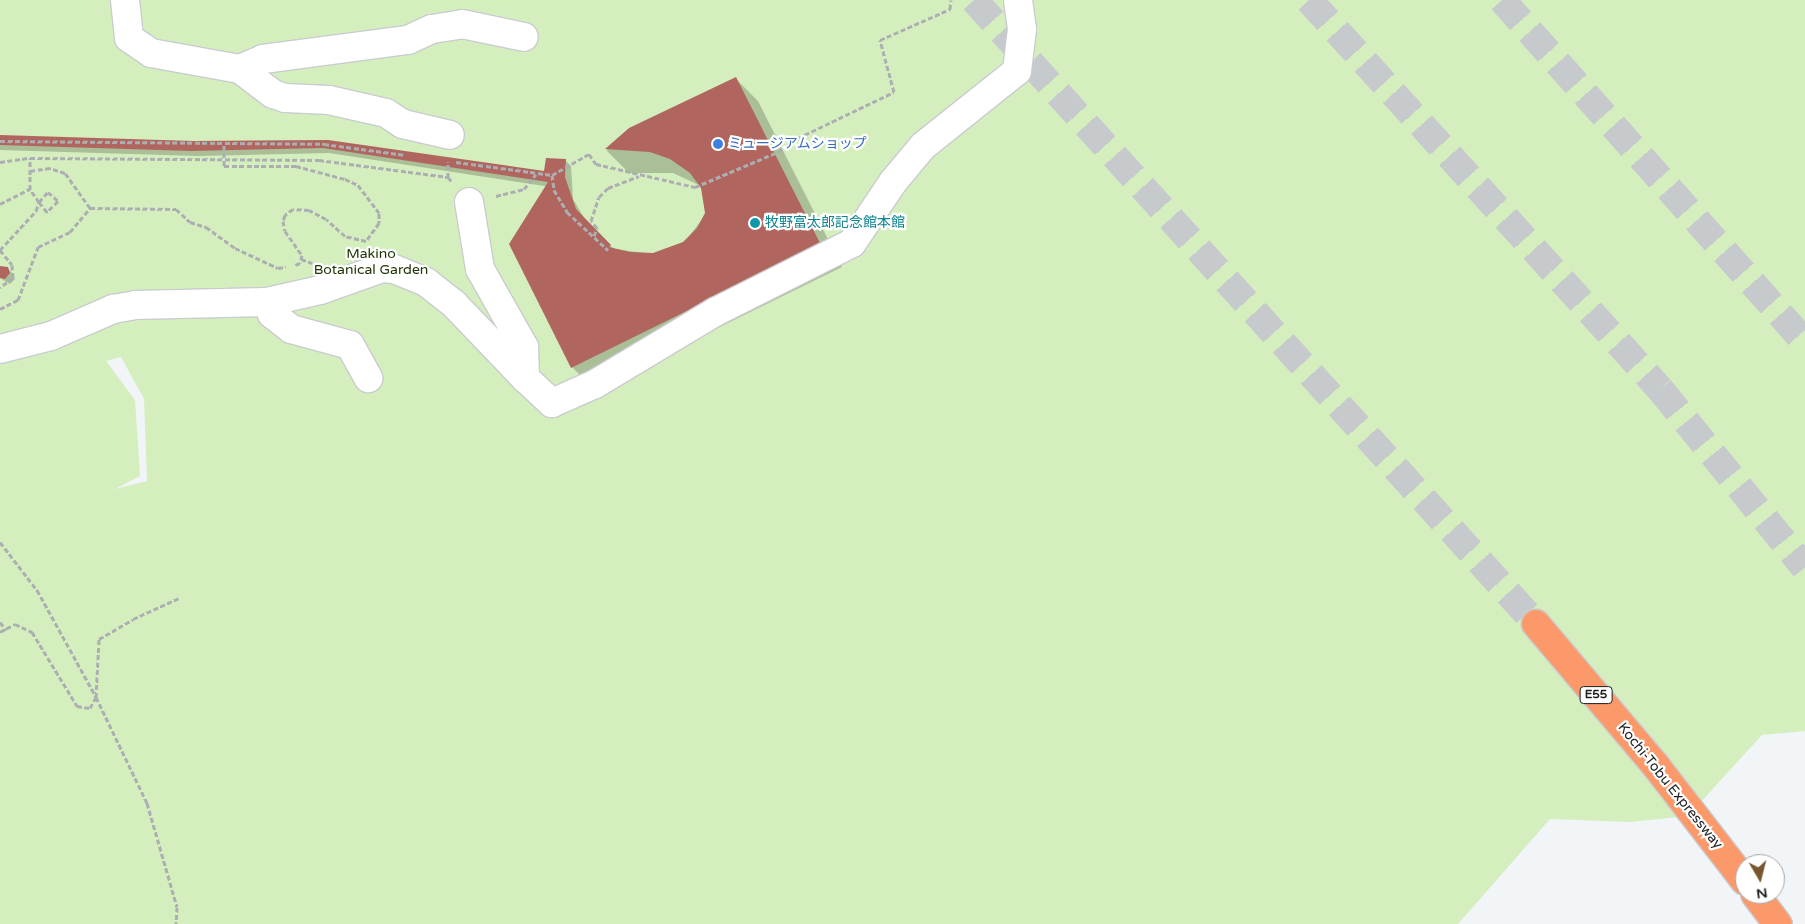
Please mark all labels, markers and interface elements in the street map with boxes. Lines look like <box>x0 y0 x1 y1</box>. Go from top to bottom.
place label: ミュージアムショップ <box>728 136 868 152</box>
marker: ミュージアムショップ <box>712 138 724 150</box>
place label: 牧野富太郎記念館本館 <box>765 215 905 231</box>
marker: 牧野富太郎記念館本館 <box>749 217 761 229</box>
park label: Makino Botanical Garden <box>314 246 428 278</box>
road number: E55 <box>1578 686 1614 704</box>
street label: Kochi-Tobu Expressway <box>1614 720 1726 852</box>
north arrow <box>1735 854 1785 904</box>
text: N <box>1755 884 1769 903</box>

